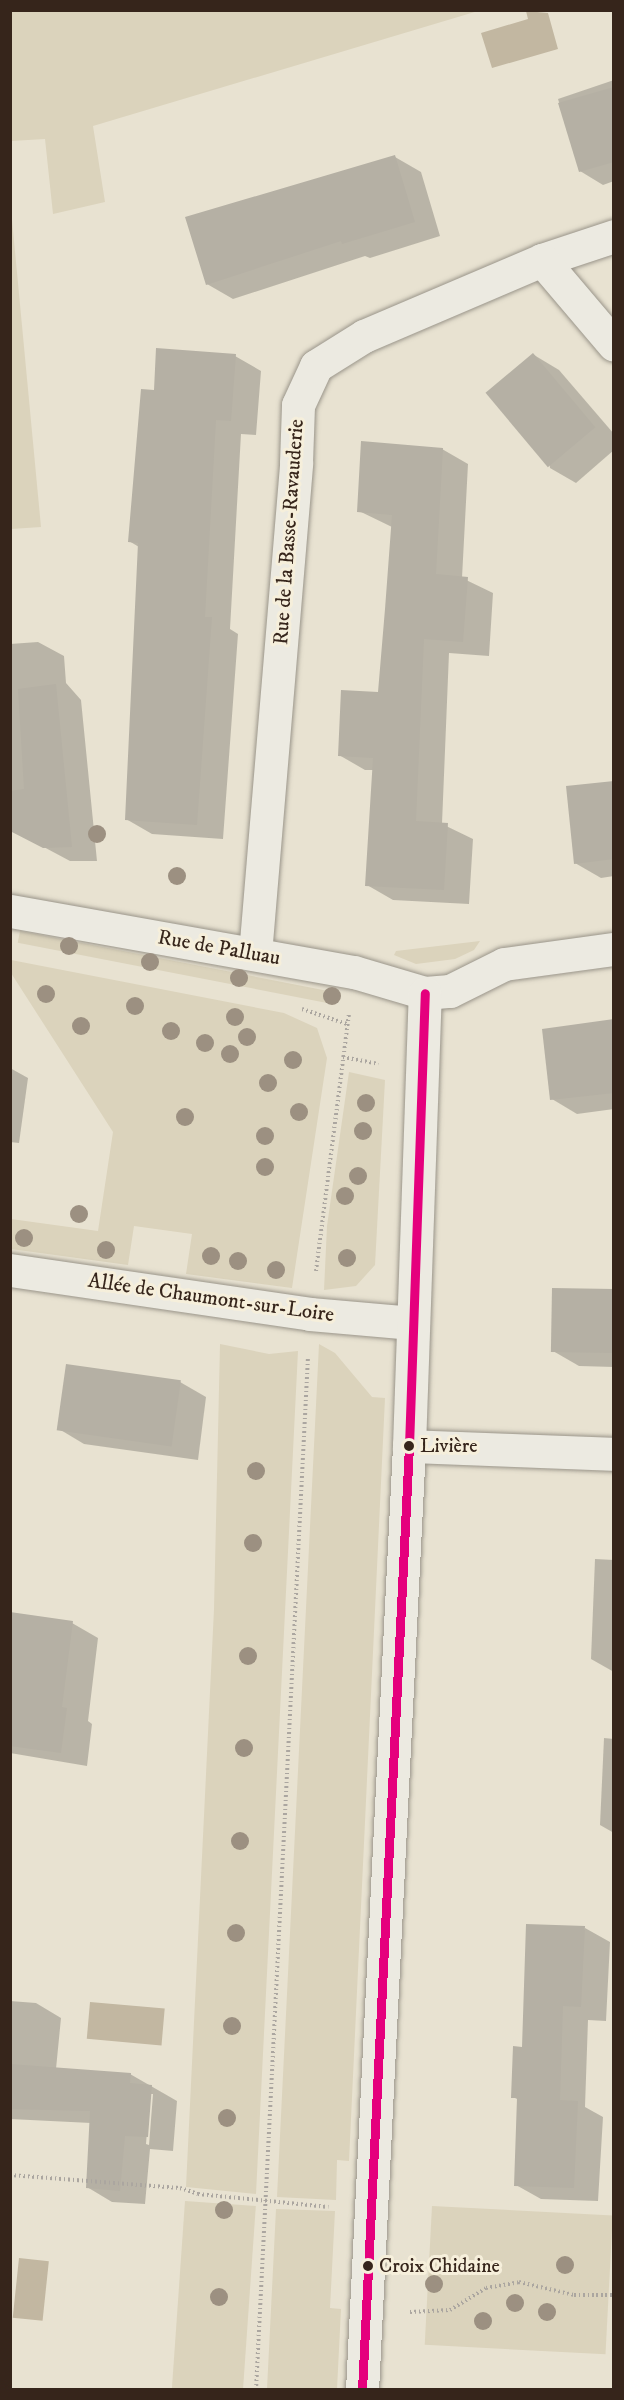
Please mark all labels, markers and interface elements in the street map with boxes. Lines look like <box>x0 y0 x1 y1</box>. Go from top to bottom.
street label: Rue de la Basse-Ravauderie <box>269 418 309 646</box>
street label: Rue de Palluau <box>156 925 282 971</box>
street label: Allée de Chaumont-sur-Loire <box>86 1268 336 1328</box>
place label: Livière <box>420 1434 478 1458</box>
marker: Livière <box>403 1440 415 1452</box>
place label: Croix Chidaine <box>379 2254 500 2278</box>
marker: Croix Chidaine <box>362 2260 374 2272</box>

